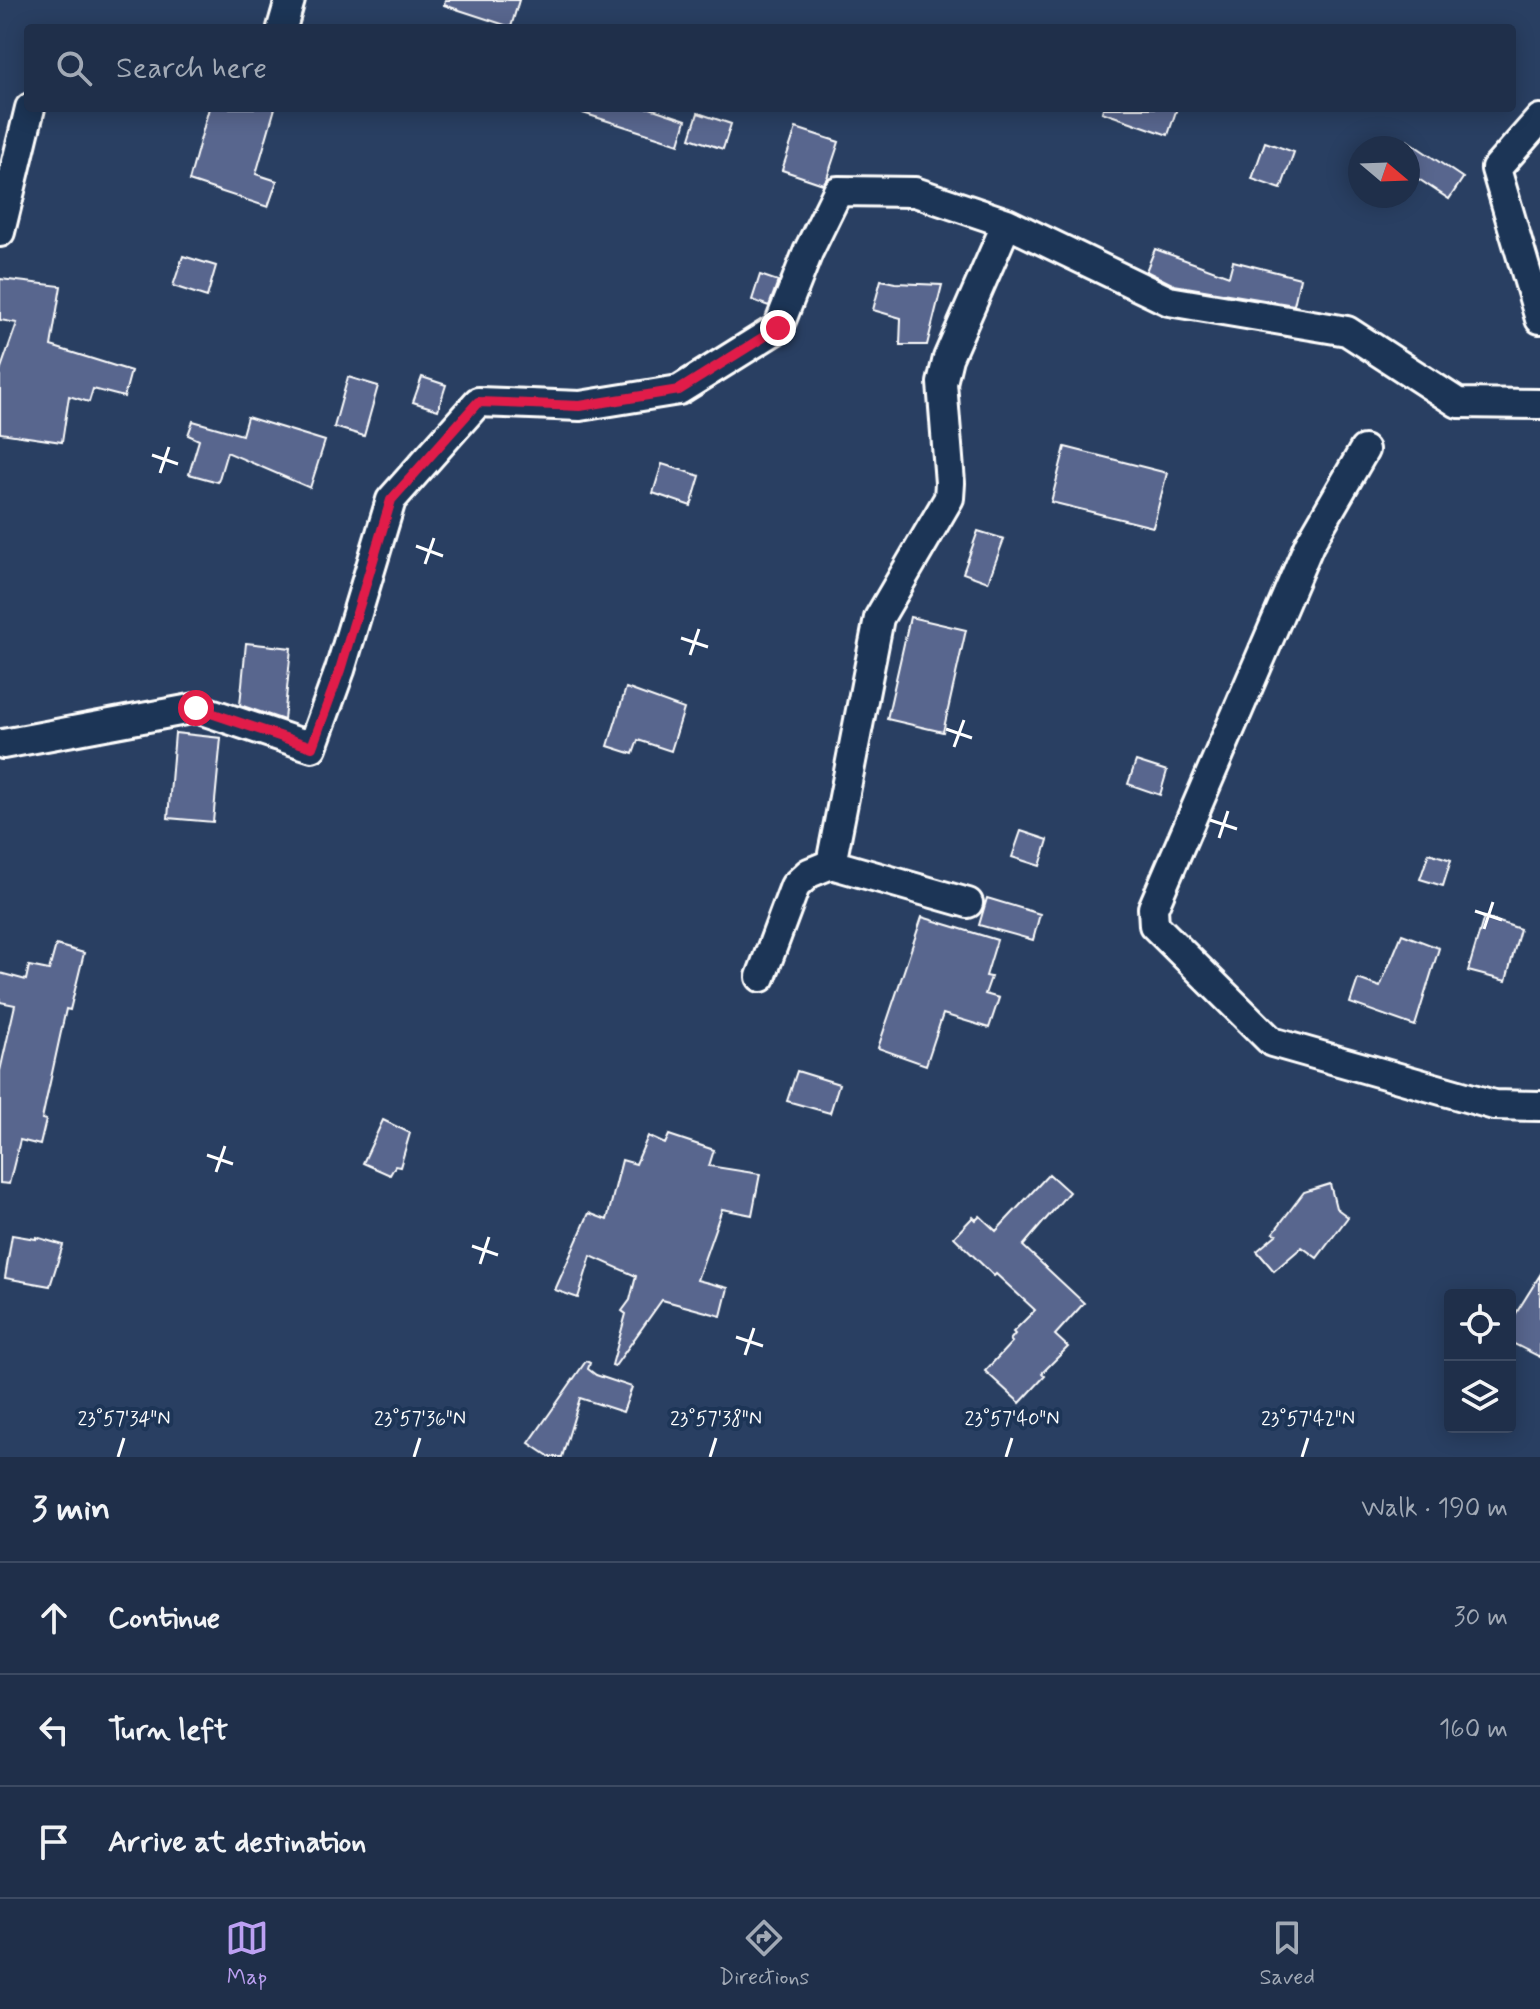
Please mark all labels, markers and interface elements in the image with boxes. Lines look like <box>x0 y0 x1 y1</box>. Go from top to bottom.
search box <box>24 24 1516 112</box>
icon: search <box>52 46 96 90</box>
text: Search here <box>116 49 267 88</box>
north arrow <box>1348 136 1420 208</box>
route end <box>760 310 796 346</box>
route start <box>178 690 214 726</box>
map controls <box>1444 1289 1516 1433</box>
button: locate <box>1444 1289 1516 1361</box>
button: layers <box>1444 1361 1516 1433</box>
text: 23°57'34"N <box>77 1406 171 1433</box>
text: 23°57'36"N <box>374 1406 466 1433</box>
text: 23°57'38"N <box>670 1406 762 1433</box>
text: 23°57'40"N <box>965 1406 1060 1433</box>
text: 23°57'42"N <box>1261 1406 1355 1433</box>
text: 3 min <box>32 1487 110 1532</box>
text: Walk · 190 m <box>1361 1492 1508 1526</box>
icon: ahead <box>32 1596 76 1640</box>
text: Continue <box>108 1599 220 1638</box>
text: 30 m <box>1454 1601 1508 1635</box>
icon: left <box>32 1708 76 1752</box>
text: Turn left <box>108 1711 228 1750</box>
text: 160 m <box>1439 1713 1508 1747</box>
icon: arrive <box>32 1820 76 1864</box>
text: Arrive at destination <box>108 1823 366 1862</box>
tab: Map <box>225 1916 269 1992</box>
tab: Directions <box>719 1916 809 1992</box>
tab: Saved <box>1259 1916 1315 1992</box>

